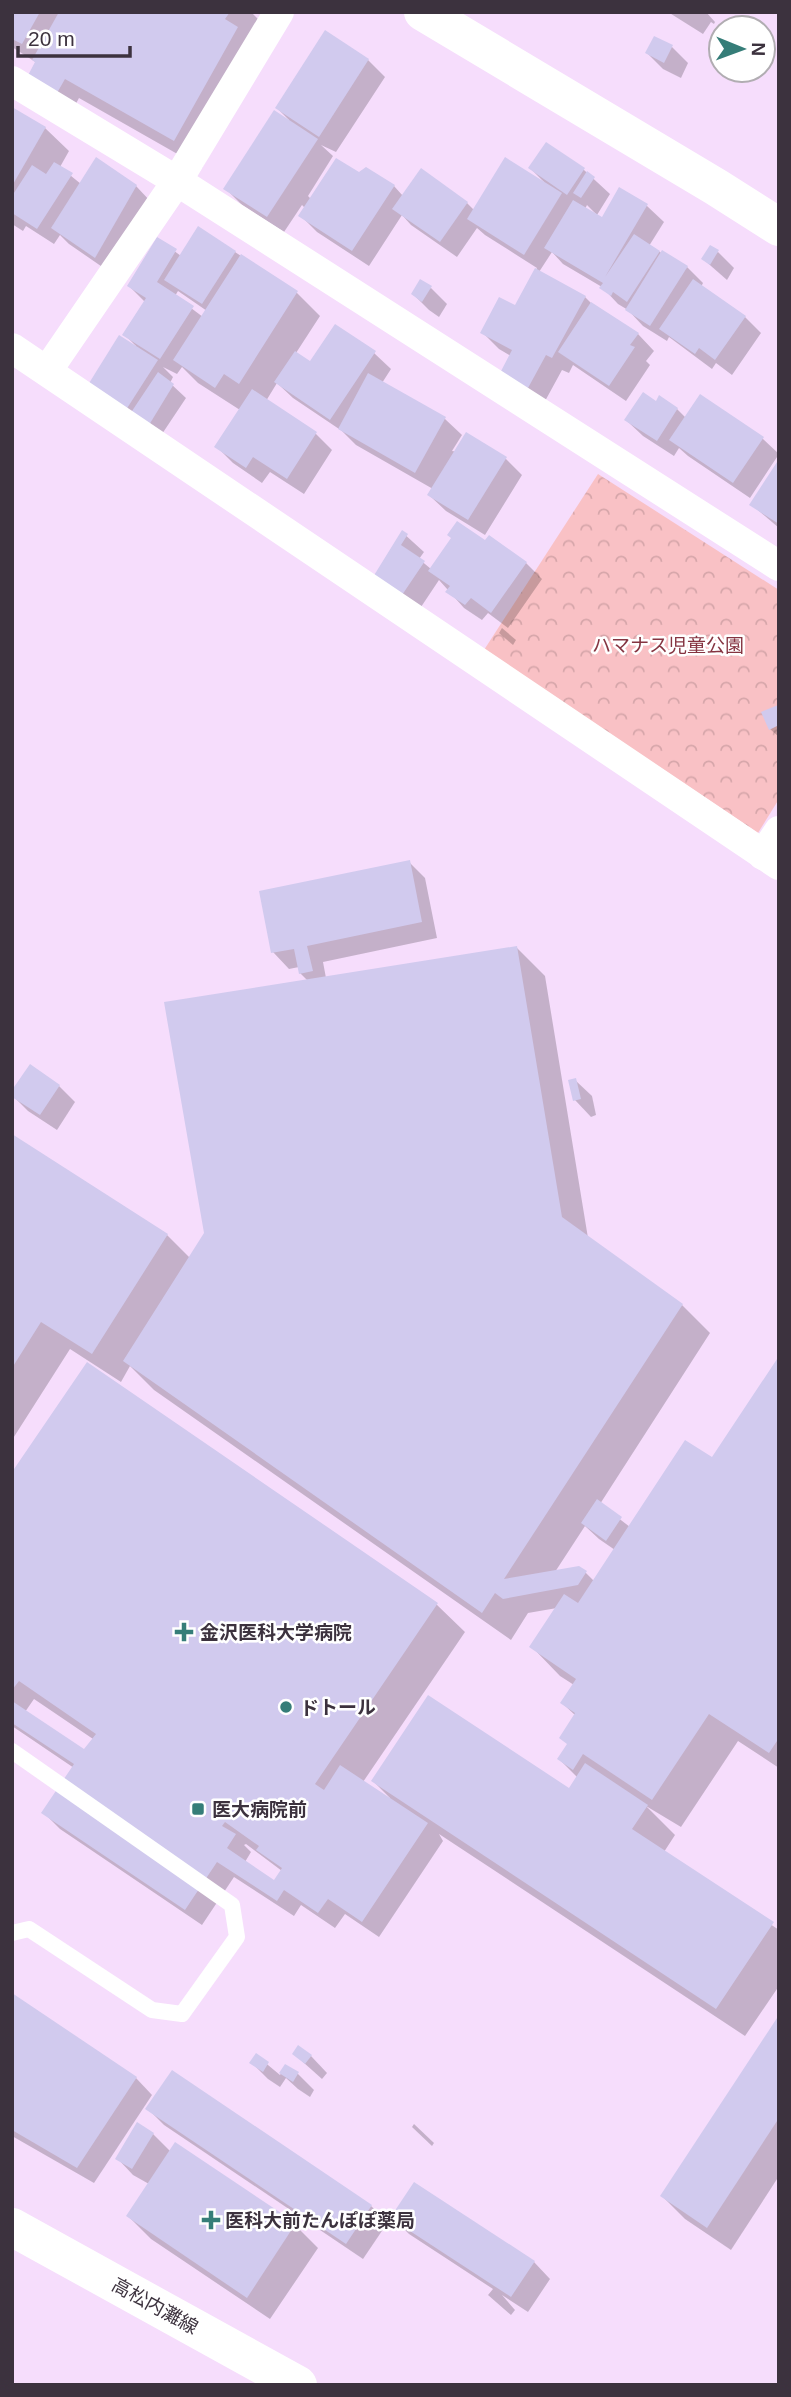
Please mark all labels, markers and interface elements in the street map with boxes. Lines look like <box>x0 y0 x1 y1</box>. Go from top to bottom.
scale bar <box>18 14 130 58</box>
north arrow <box>707 14 777 84</box>
text: 20 m <box>28 27 75 50</box>
text: N <box>748 42 769 56</box>
park label: ハマナス児童公園 <box>592 635 744 656</box>
marker: 金沢医科大学病院 <box>174 1622 194 1642</box>
place label: 金沢医科大学病院 <box>200 1622 352 1643</box>
place label: ドトール <box>300 1697 376 1718</box>
marker: ドトール <box>278 1699 294 1715</box>
place label: 医大病院前 <box>212 1799 307 1820</box>
marker: 医大病院前 <box>190 1801 206 1817</box>
place label: 医科大前たんぽぽ薬局 <box>225 2210 415 2231</box>
marker: 医科大前たんぽぽ薬局 <box>203 2212 219 2228</box>
street label: 高松内灘線 <box>108 2274 202 2338</box>

